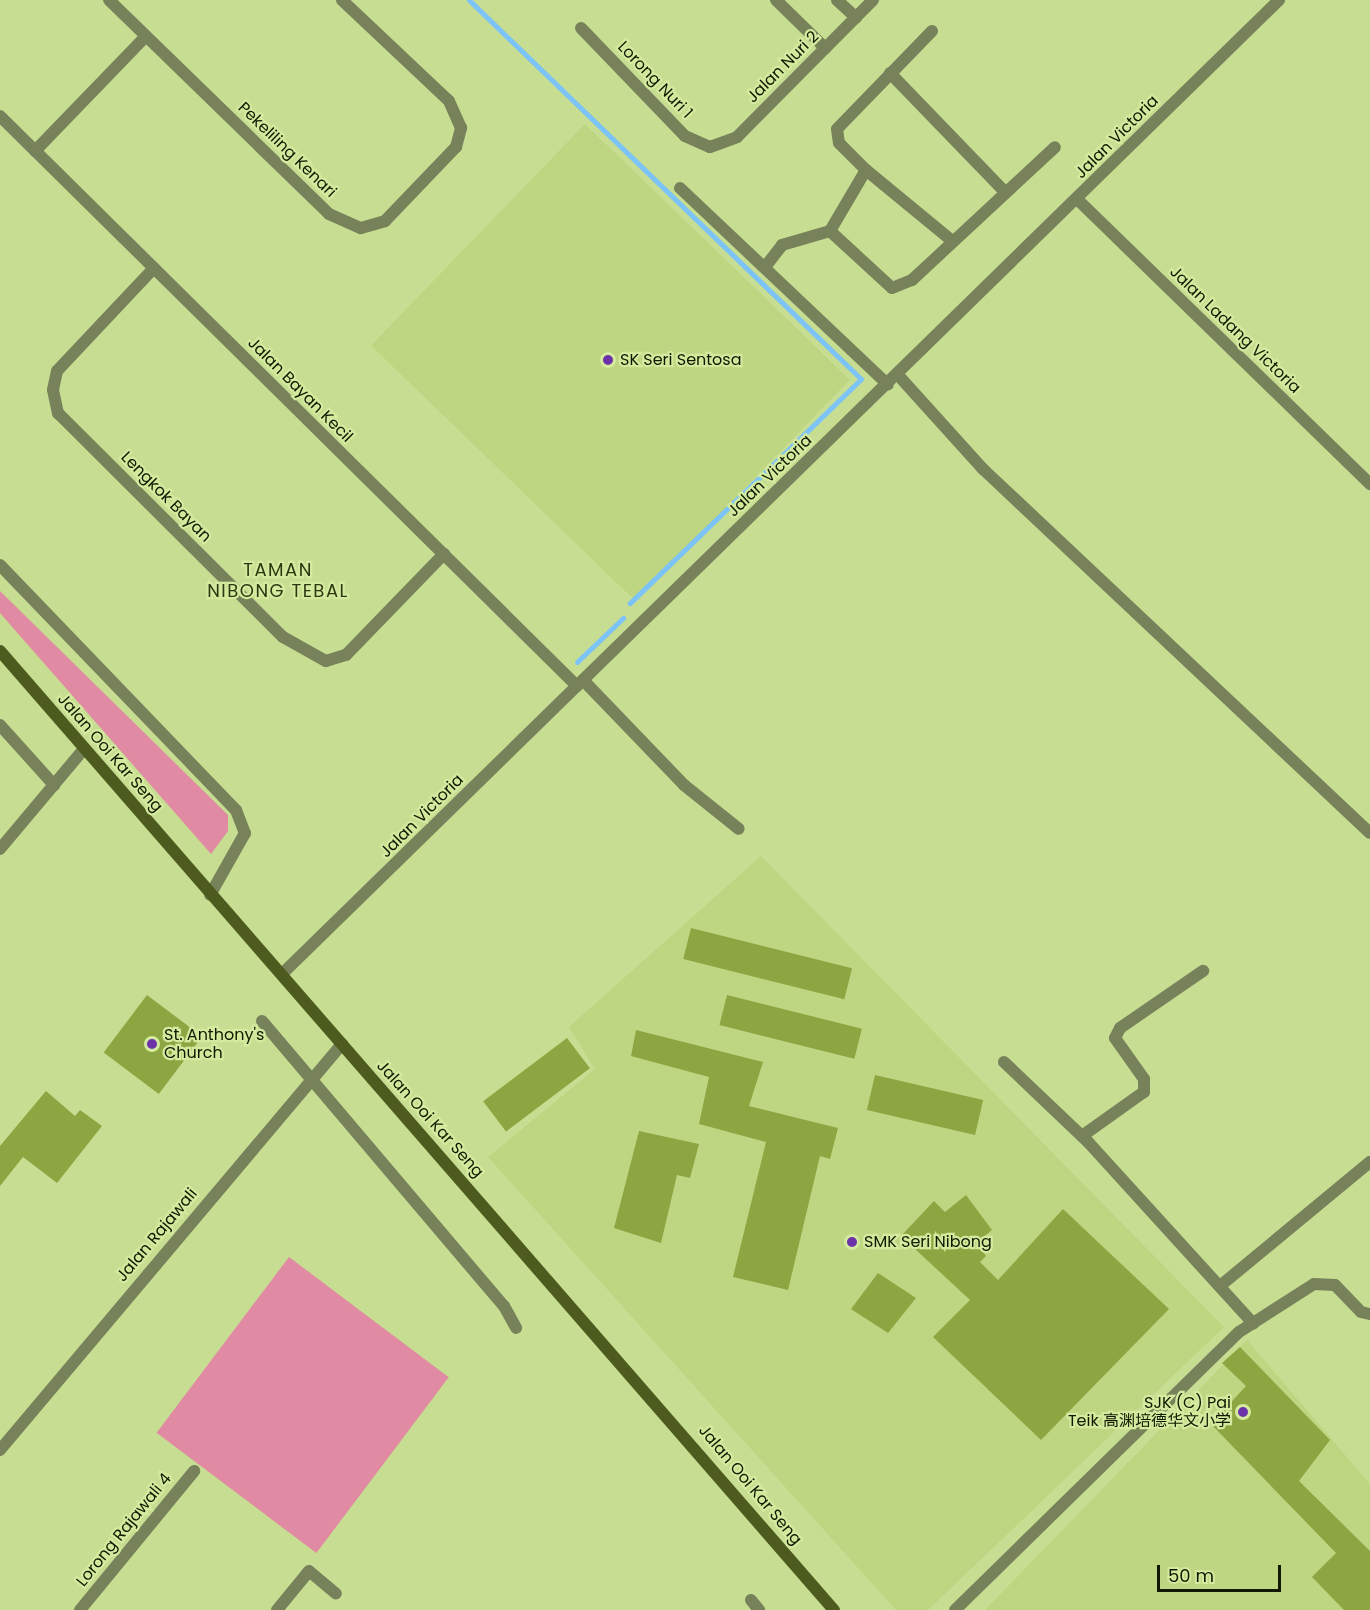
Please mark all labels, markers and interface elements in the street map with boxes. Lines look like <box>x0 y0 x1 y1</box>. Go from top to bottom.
street label: Jalan Nuri 2 <box>743 27 823 107</box>
street label: Lorong Nuri 1 <box>614 38 696 122</box>
street label: Jalan Victoria <box>1071 91 1163 183</box>
street label: Pekeliling Kenari <box>234 98 340 202</box>
street label: Jalan Ladang Victoria <box>1166 262 1304 398</box>
street label: Jalan Bayan Kecil <box>243 333 357 447</box>
place label: SK Seri Sentosa <box>620 350 742 370</box>
marker: SK Seri Sentosa <box>601 353 615 367</box>
street label: Jalan Victoria <box>724 431 816 521</box>
street label: Lengkok Bayan <box>117 448 215 546</box>
district label: TAMAN NIBONG TEBAL <box>207 560 349 602</box>
street label: Jalan Ooi Kar Seng <box>53 690 167 816</box>
street label: Jalan Victoria <box>376 770 468 862</box>
place label: St. Anthony's Church <box>164 1025 264 1063</box>
marker: St. Anthony's Church <box>145 1037 159 1051</box>
street label: Jalan Ooi Kar Seng <box>372 1057 488 1181</box>
street label: Jalan Rajawali <box>112 1185 202 1285</box>
place label: SMK Seri Nibong <box>864 1232 992 1252</box>
marker: SMK Seri Nibong <box>845 1235 859 1249</box>
place label: SJK (C) Pai Teik 高渊培德华文小学 <box>1068 1393 1231 1431</box>
marker: SJK (C) Pai Teik 高渊培德华文小学 <box>1236 1405 1250 1419</box>
street label: Jalan Ooi Kar Seng <box>694 1421 806 1549</box>
street label: Lorong Rajawali 4 <box>72 1469 176 1591</box>
scale bar <box>1160 1553 1284 1591</box>
text: 50 m <box>1168 1563 1214 1588</box>

